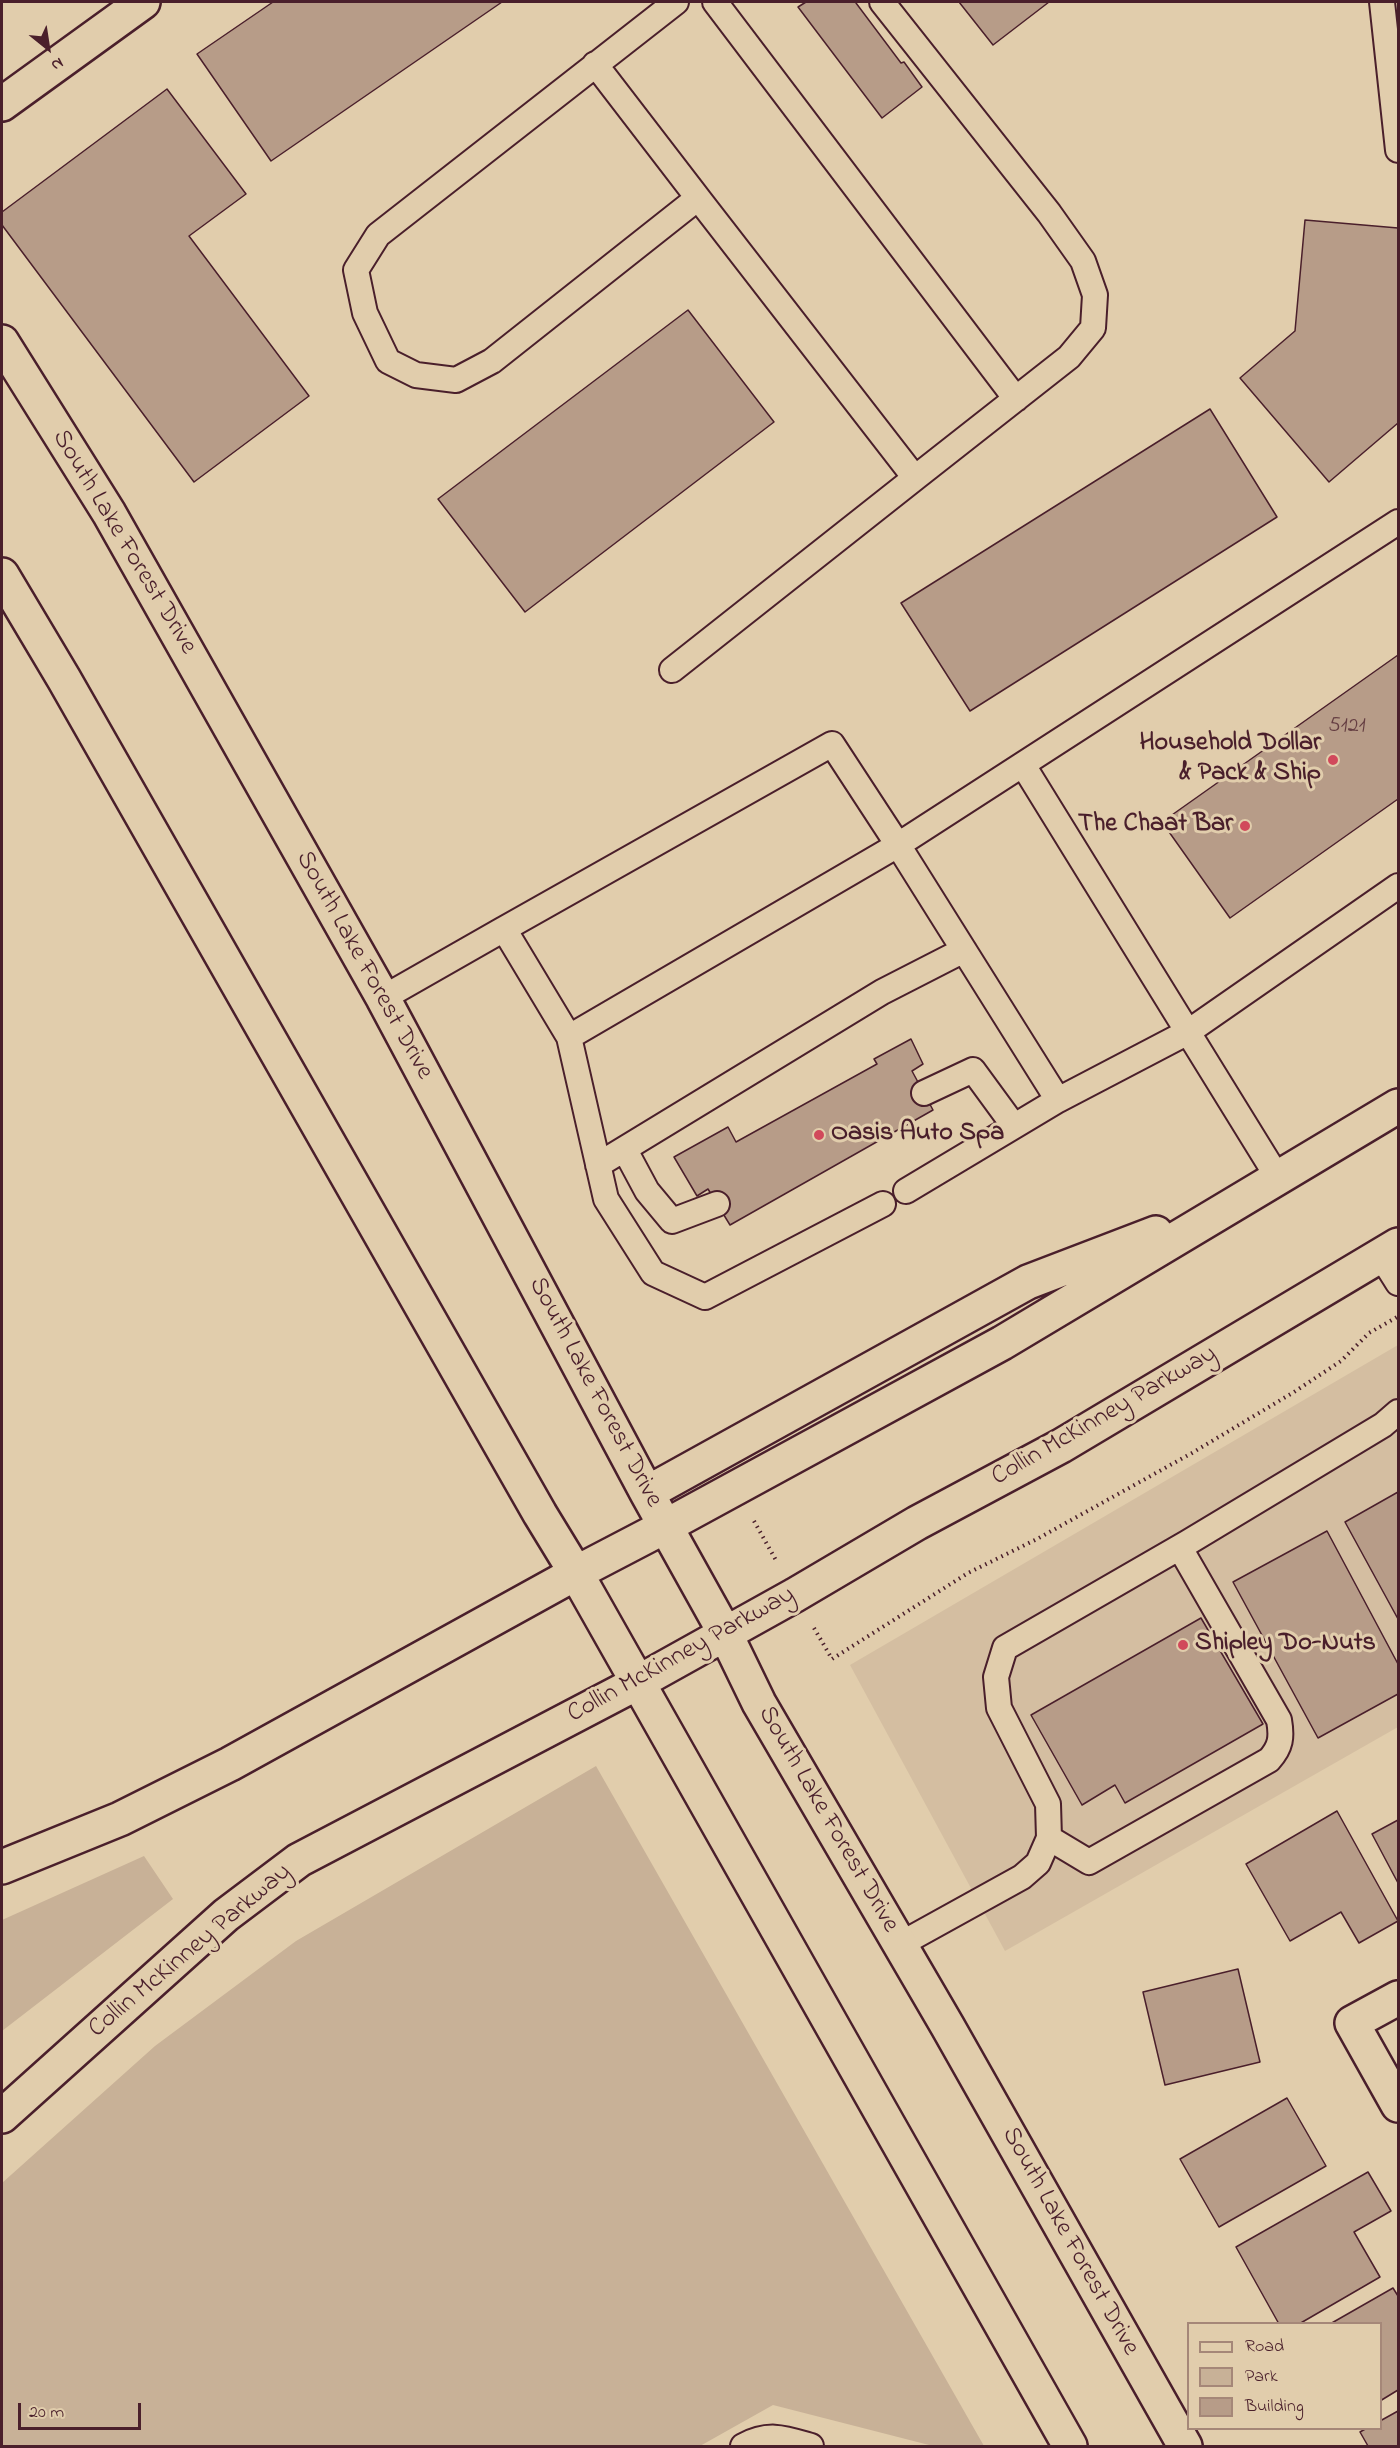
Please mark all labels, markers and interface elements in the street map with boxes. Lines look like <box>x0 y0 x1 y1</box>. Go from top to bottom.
north arrow <box>18 18 78 78</box>
text: N <box>46 50 68 77</box>
street label: South Lake Forest Drive <box>44 425 202 661</box>
house number: 5121 <box>1328 714 1366 740</box>
place label: Household Dollar & Pack & Ship <box>1139 729 1321 790</box>
marker: Household Dollar & Pack & Ship <box>1326 753 1340 767</box>
place label: The Chaat Bar <box>1078 810 1233 842</box>
marker: The Chaat Bar <box>1238 819 1252 833</box>
street label: South Lake Forest Drive <box>287 846 439 1086</box>
place label: Oasis Auto Spa <box>831 1119 1004 1151</box>
marker: Oasis Auto Spa <box>812 1128 826 1142</box>
street label: South Lake Forest Drive <box>520 1273 668 1513</box>
street label: Collin McKinney Parkway <box>987 1340 1223 1494</box>
street label: Collin McKinney Parkway <box>563 1581 801 1731</box>
place label: Shipley Do-Nuts <box>1195 1629 1376 1661</box>
marker: Shipley Do-Nuts <box>1176 1638 1190 1652</box>
street label: South Lake Forest Drive <box>749 1701 905 1939</box>
street label: Collin McKinney Parkway <box>83 1858 299 2046</box>
street label: South Lake Forest Drive <box>993 2122 1145 2362</box>
legend <box>1187 2322 1382 2430</box>
text: Road <box>1245 2334 1284 2360</box>
text: Park <box>1245 2364 1278 2390</box>
scale bar <box>21 2391 144 2429</box>
text: Building <box>1245 2394 1304 2420</box>
text: 20 m <box>29 2400 64 2426</box>

